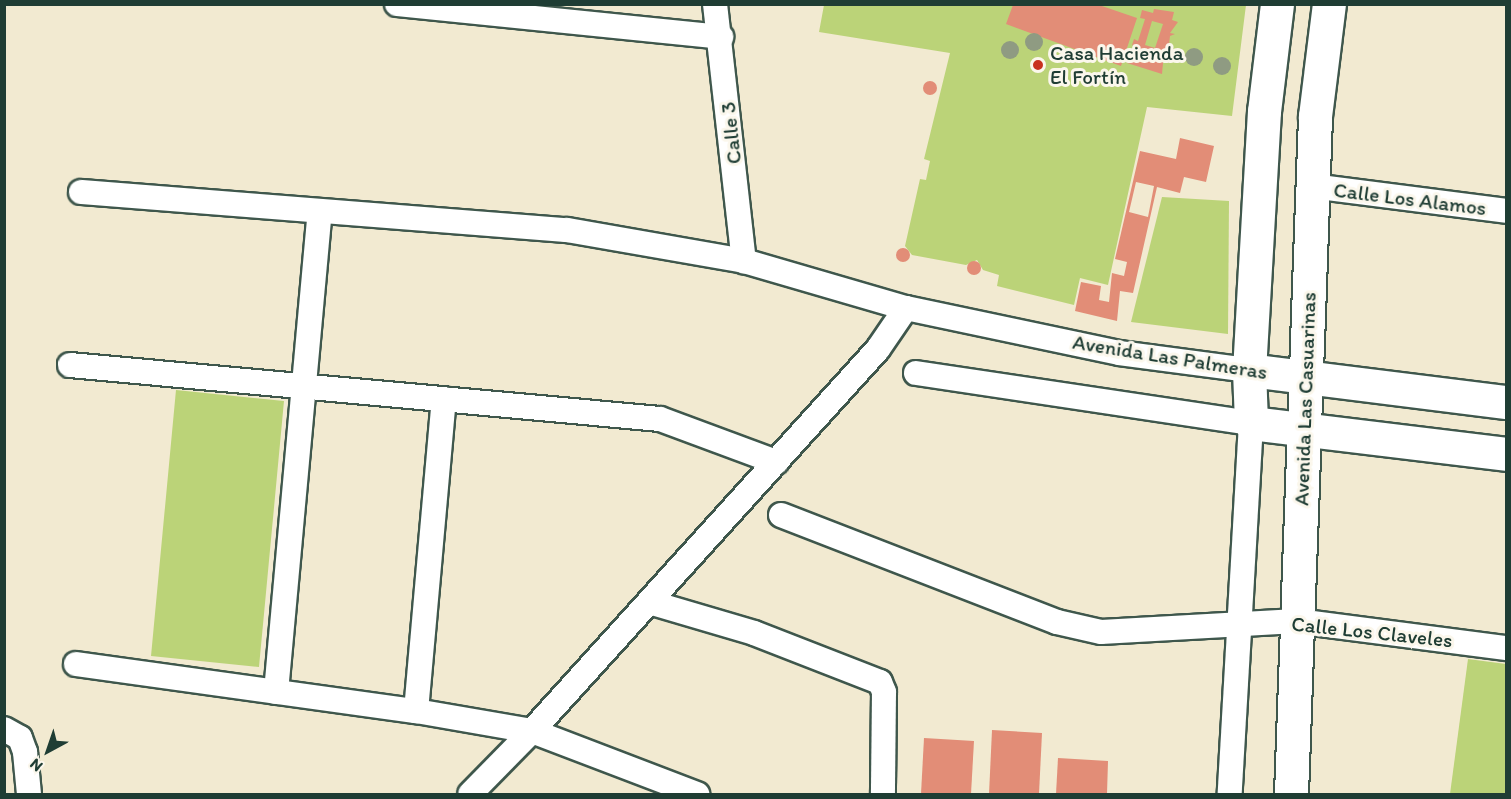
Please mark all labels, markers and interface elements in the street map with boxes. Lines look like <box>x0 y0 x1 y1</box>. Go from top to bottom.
place label: Casa Hacienda El Fortín <box>1050 40 1183 90</box>
marker: Casa Hacienda El Fortín <box>1031 58 1045 72</box>
street label: Calle 3 <box>715 101 747 165</box>
street label: Calle Los Alamos <box>1332 177 1488 221</box>
street label: Avenida Las Casuarinas <box>1289 292 1321 506</box>
street label: Avenida Las Palmeras <box>1071 329 1269 385</box>
street label: Calle Los Claveles <box>1290 611 1454 653</box>
north arrow <box>18 721 78 781</box>
text: N <box>26 754 46 776</box>

